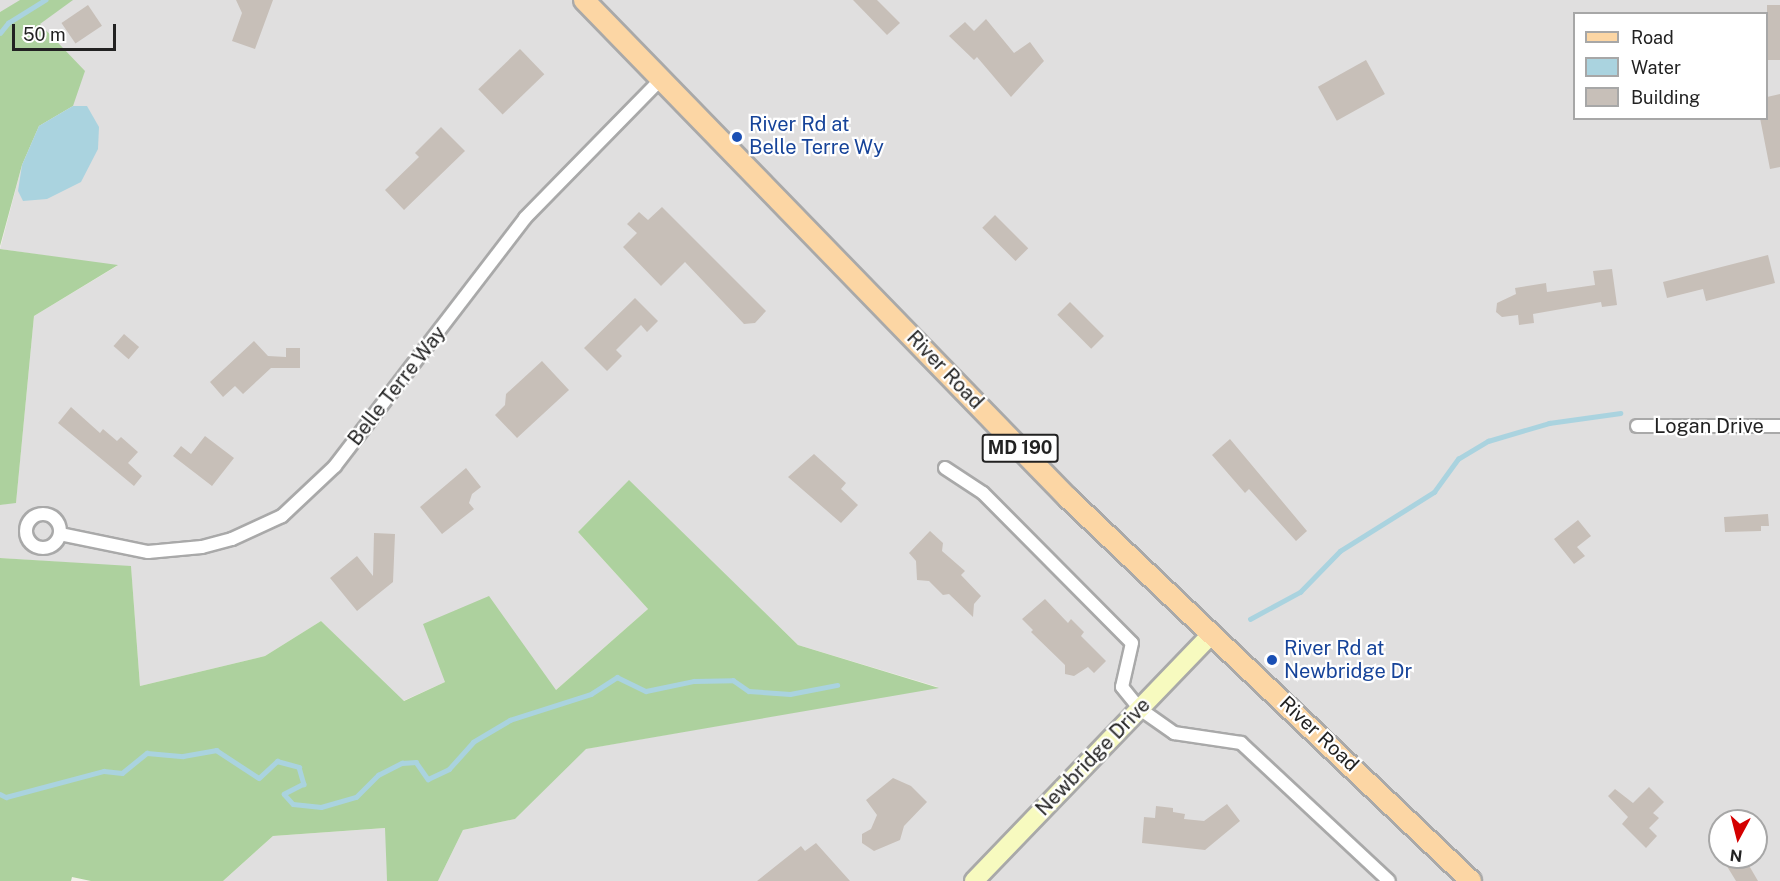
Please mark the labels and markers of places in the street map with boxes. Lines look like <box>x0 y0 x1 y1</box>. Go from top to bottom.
place label: River Rd at Belle Terre Wy <box>749 113 885 160</box>
marker: River Rd at Belle Terre Wy <box>730 130 744 144</box>
place label: River Rd at Newbridge Dr <box>1284 636 1412 683</box>
marker: River Rd at Newbridge Dr <box>1265 653 1279 667</box>

